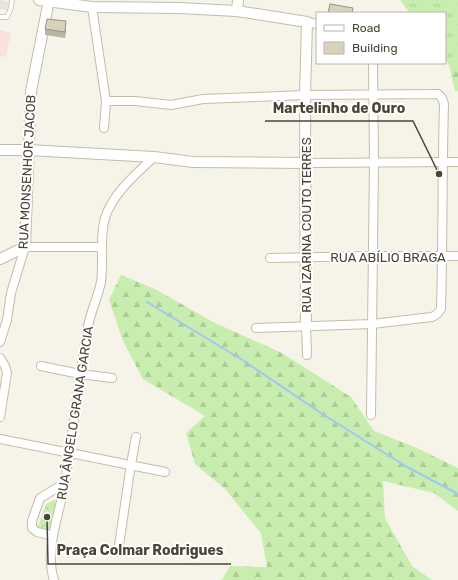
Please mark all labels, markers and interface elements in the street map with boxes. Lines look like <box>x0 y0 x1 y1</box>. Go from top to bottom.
legend <box>316 12 446 64</box>
text: Road <box>352 21 380 35</box>
text: Building <box>352 41 398 55</box>
street label: RUA MONSENHOR JACOB <box>15 94 39 250</box>
callout: Martelinho de Ouro <box>265 95 413 121</box>
text: Martelinho de Ouro <box>273 100 405 117</box>
street label: RUA IZARINA COUTO TERRES <box>299 137 314 313</box>
street label: RUA ABÍLIO BRAGA <box>330 250 446 265</box>
street label: RUA ÂNGELO GRANA GARCIA <box>54 325 96 501</box>
callout: Praça Colmar Rodrigues <box>48 538 231 564</box>
text: Praça Colmar Rodrigues <box>56 542 224 559</box>

